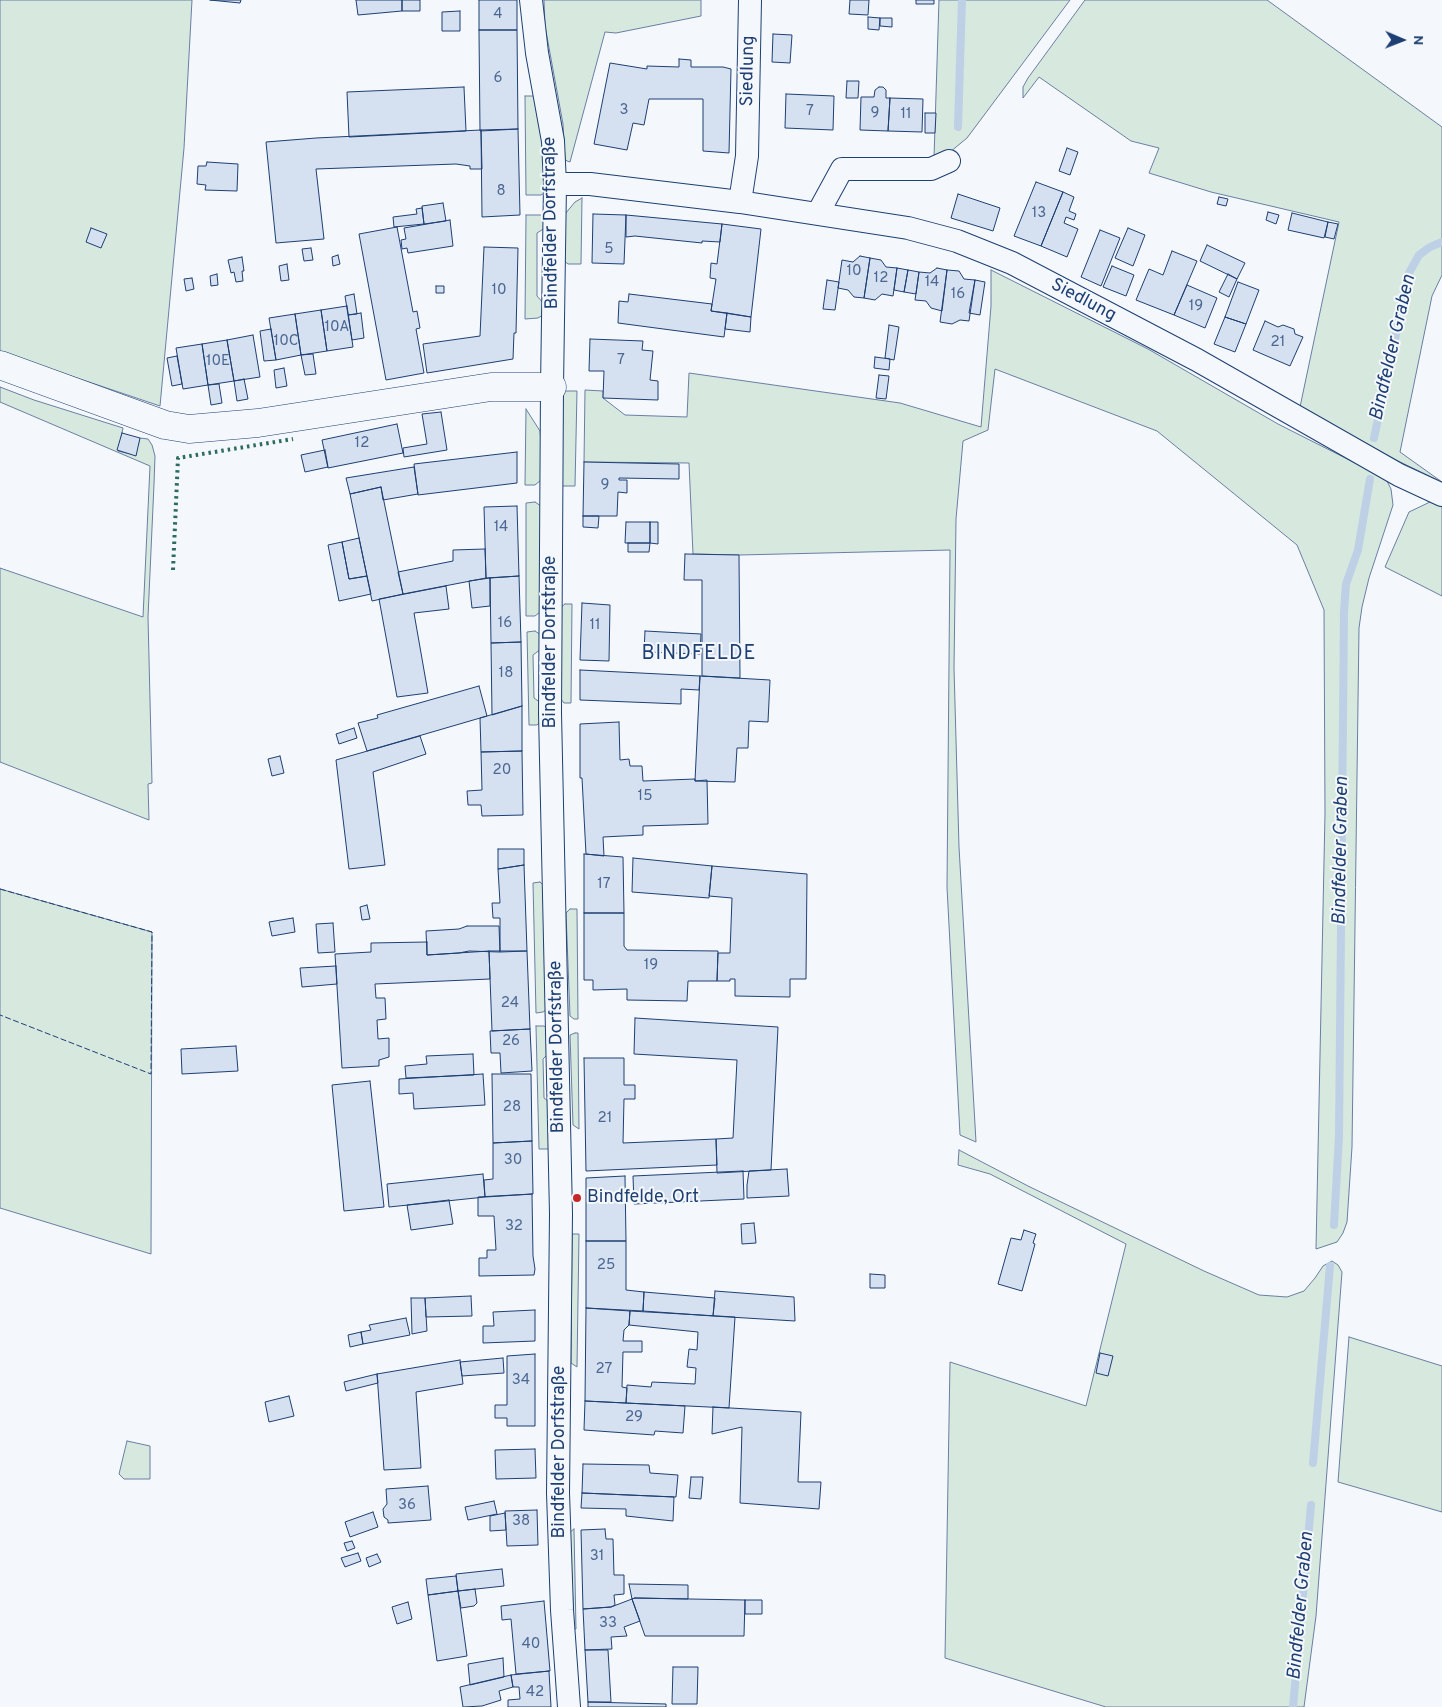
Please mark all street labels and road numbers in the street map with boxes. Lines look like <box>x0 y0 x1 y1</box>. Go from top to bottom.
street label: Siedlung <box>738 35 760 107</box>
street label: Bindfelder Dorfstraße <box>540 136 564 310</box>
street label: Siedlung <box>1047 275 1119 327</box>
street label: Bindfelder Dorfstraße <box>540 556 562 728</box>
street label: Bindfelder Dorfstraße <box>546 960 570 1134</box>
street label: Bindfelder Dorfstraße <box>549 1366 571 1538</box>

